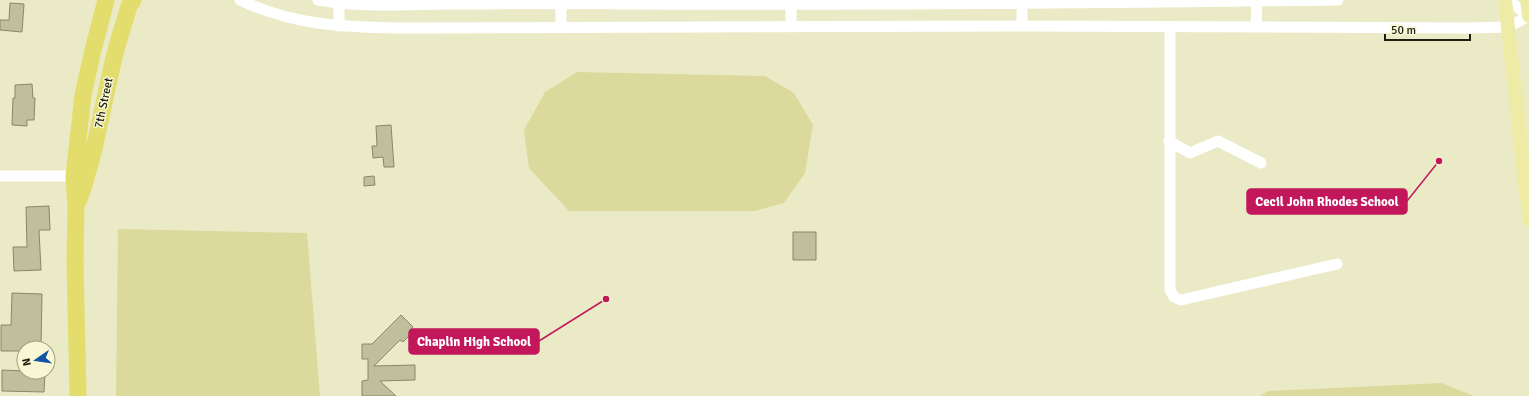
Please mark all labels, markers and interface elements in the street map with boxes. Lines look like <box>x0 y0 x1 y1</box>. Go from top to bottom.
scale bar <box>1385 16 1470 42</box>
text: 50 m <box>1391 23 1416 38</box>
street label: 7th Street <box>91 76 117 130</box>
callout: Cecil John Rhodes School <box>1247 189 1407 214</box>
text: Cecil John Rhodes School <box>1255 194 1399 210</box>
callout: Chaplin High School <box>409 329 539 354</box>
text: Chaplin High School <box>417 334 531 350</box>
north arrow <box>16 340 56 380</box>
text: N <box>20 357 34 367</box>

